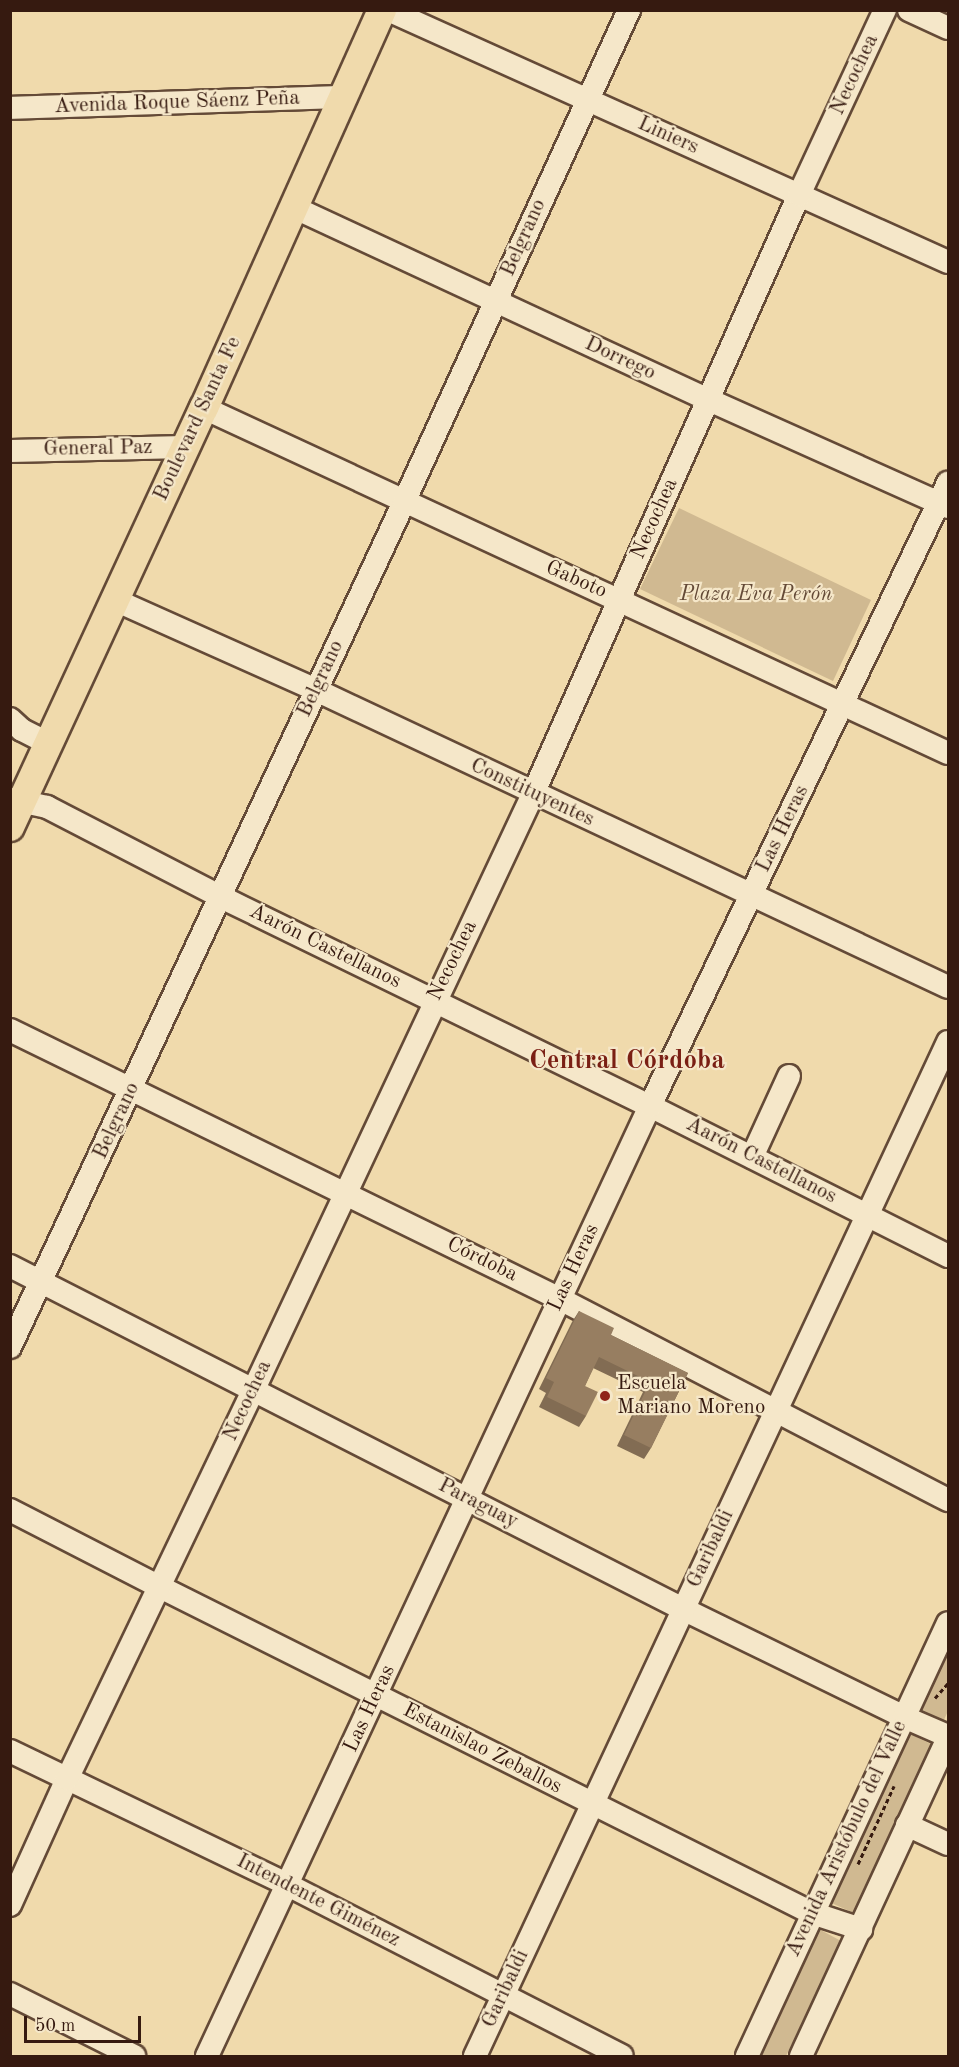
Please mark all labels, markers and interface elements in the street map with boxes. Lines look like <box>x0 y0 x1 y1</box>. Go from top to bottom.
street label: Necochea <box>825 31 885 119</box>
street label: Avenida Roque Sáenz Peña <box>54 86 300 120</box>
street label: Liniers <box>634 111 702 161</box>
street label: Belgrano <box>496 195 552 281</box>
street label: Dorrego <box>580 332 660 386</box>
street label: Boulevard Santa Fe <box>149 333 247 505</box>
street label: General Paz <box>43 435 153 463</box>
street label: Necochea <box>626 475 684 563</box>
street label: Gaboto <box>541 555 611 605</box>
park label: Plaza Eva Perón <box>680 582 832 608</box>
street label: Belgrano <box>292 637 350 721</box>
street label: Constituyentes <box>466 753 598 833</box>
street label: Las Heras <box>751 781 815 877</box>
street label: Aarón Castellanos <box>245 899 405 995</box>
street label: Necochea <box>423 917 483 1005</box>
district label: Central Córdoba <box>529 1045 725 1077</box>
street label: Belgrano <box>88 1079 146 1163</box>
street label: Aarón Castellanos <box>681 1112 841 1210</box>
street label: Las Heras <box>543 1220 605 1316</box>
street label: Córdoba <box>443 1232 521 1288</box>
street label: Necochea <box>218 1357 278 1445</box>
place label: Escuela Mariano Moreno <box>617 1371 765 1421</box>
marker: Escuela Mariano Moreno <box>598 1389 612 1403</box>
street label: Paraguay <box>434 1473 522 1535</box>
street label: Garibaldi <box>682 1506 740 1592</box>
street label: Las Heras <box>339 1661 401 1757</box>
street label: Estanislao Zeballos <box>398 1698 566 1800</box>
street label: Avenida Aristóbulo del Valle <box>781 1717 913 1961</box>
street label: Intendente Giménez <box>232 1849 404 1953</box>
street label: Garibaldi <box>477 1946 535 2032</box>
scale bar <box>27 2004 144 2042</box>
text: 50 m <box>35 2017 75 2035</box>

